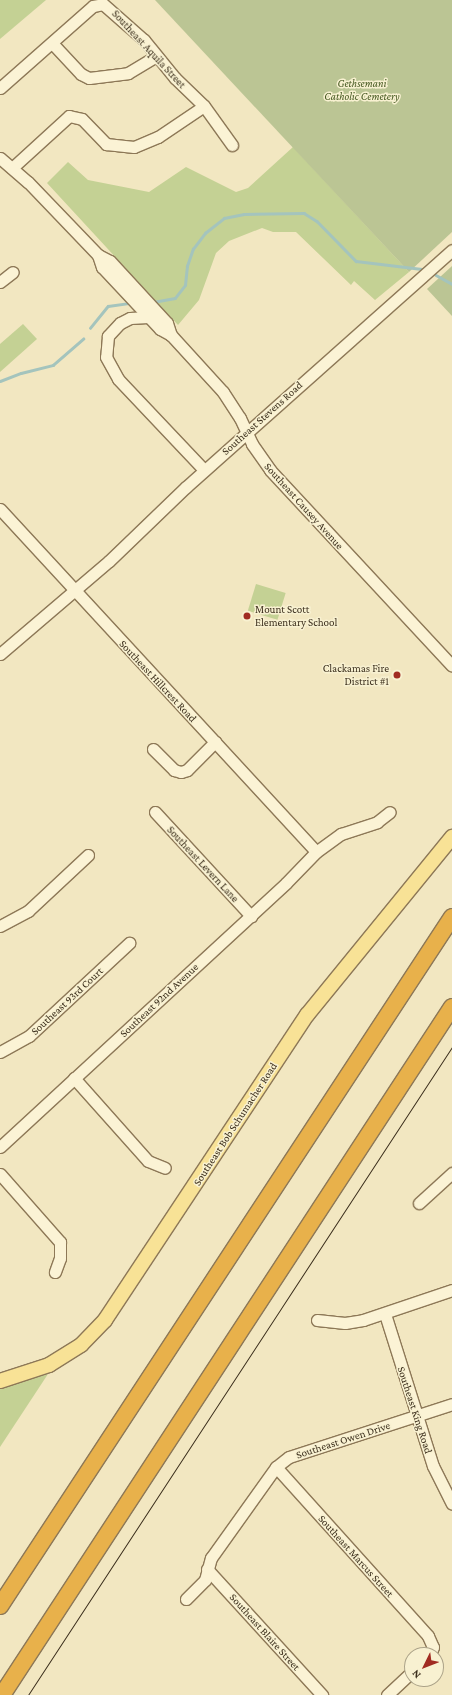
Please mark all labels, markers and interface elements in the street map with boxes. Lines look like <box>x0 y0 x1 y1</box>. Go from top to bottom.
street label: Southeast Aquila Street <box>109 7 189 91</box>
park label: Gethsemani Catholic Cemetery <box>324 77 400 103</box>
street label: Southeast Stevens Road <box>219 378 305 458</box>
street label: Southeast Causey Avenue <box>262 460 346 552</box>
place label: Mount Scott Elementary School <box>255 603 337 629</box>
marker: Mount Scott Elementary School <box>242 611 252 621</box>
street label: Southeast Hillcrest Road <box>117 637 199 725</box>
place label: Clackamas Fire District #1 <box>323 662 389 688</box>
marker: Clackamas Fire District #1 <box>392 670 402 680</box>
street label: Southeast Levern Lane <box>164 823 242 905</box>
street label: Southeast 92nd Avenue <box>117 960 201 1040</box>
street label: Southeast 93rd Court <box>28 964 106 1038</box>
street label: Southeast Bob Schumacher Road <box>190 1060 280 1188</box>
street label: Southeast King Road <box>395 1365 435 1455</box>
street label: Southeast Owen Drive <box>294 1419 392 1461</box>
street label: Southeast Marcus Street <box>316 1512 396 1600</box>
street label: Southeast Blaire Street <box>227 1591 303 1673</box>
north arrow <box>404 1647 444 1687</box>
text: N <box>409 1668 423 1681</box>

